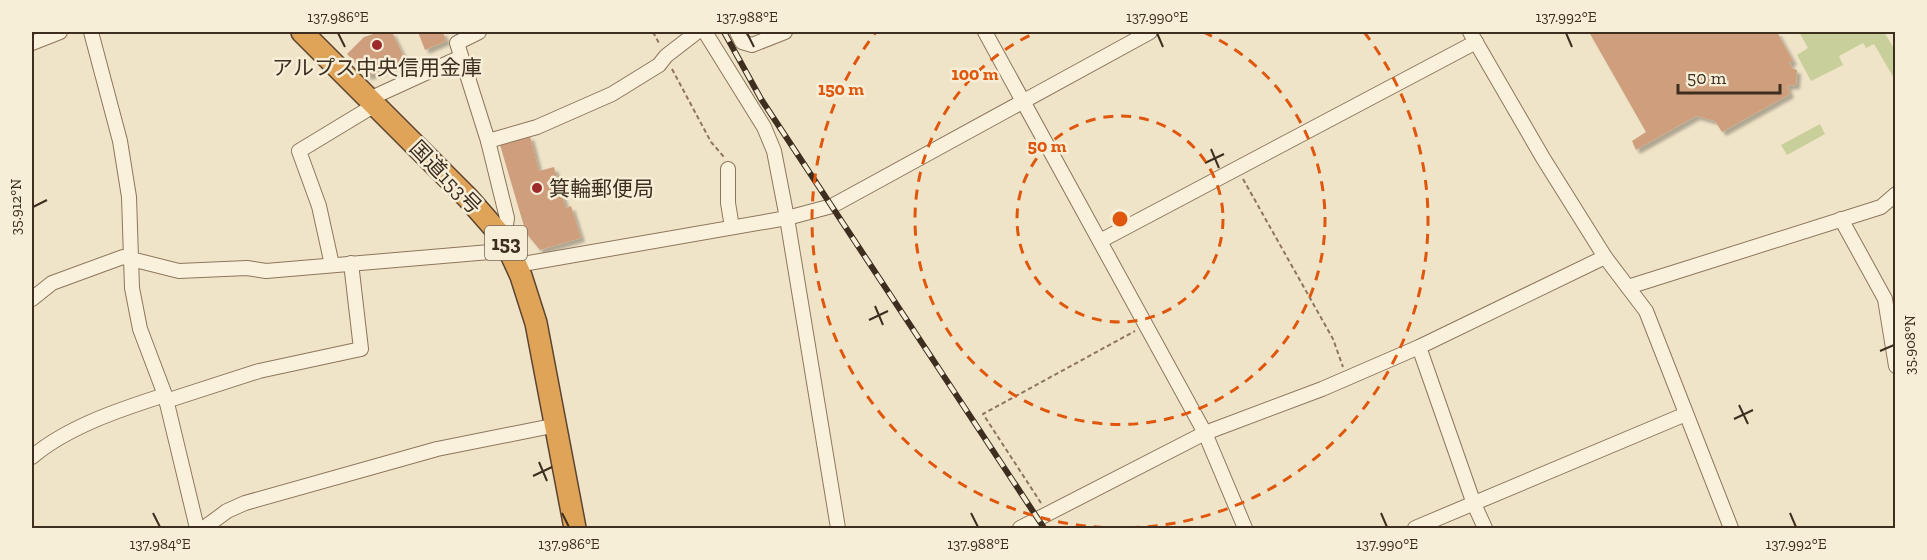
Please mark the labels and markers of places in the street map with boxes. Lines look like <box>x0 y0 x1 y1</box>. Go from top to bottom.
marker: アルプス中央信用金庫 <box>370 38 384 52</box>
place label: アルプス中央信用金庫 <box>272 55 482 80</box>
place label: 箕輪郵便局 <box>549 176 654 201</box>
marker: 箕輪郵便局 <box>530 181 544 195</box>
centre of rings <box>1110 209 1130 229</box>

